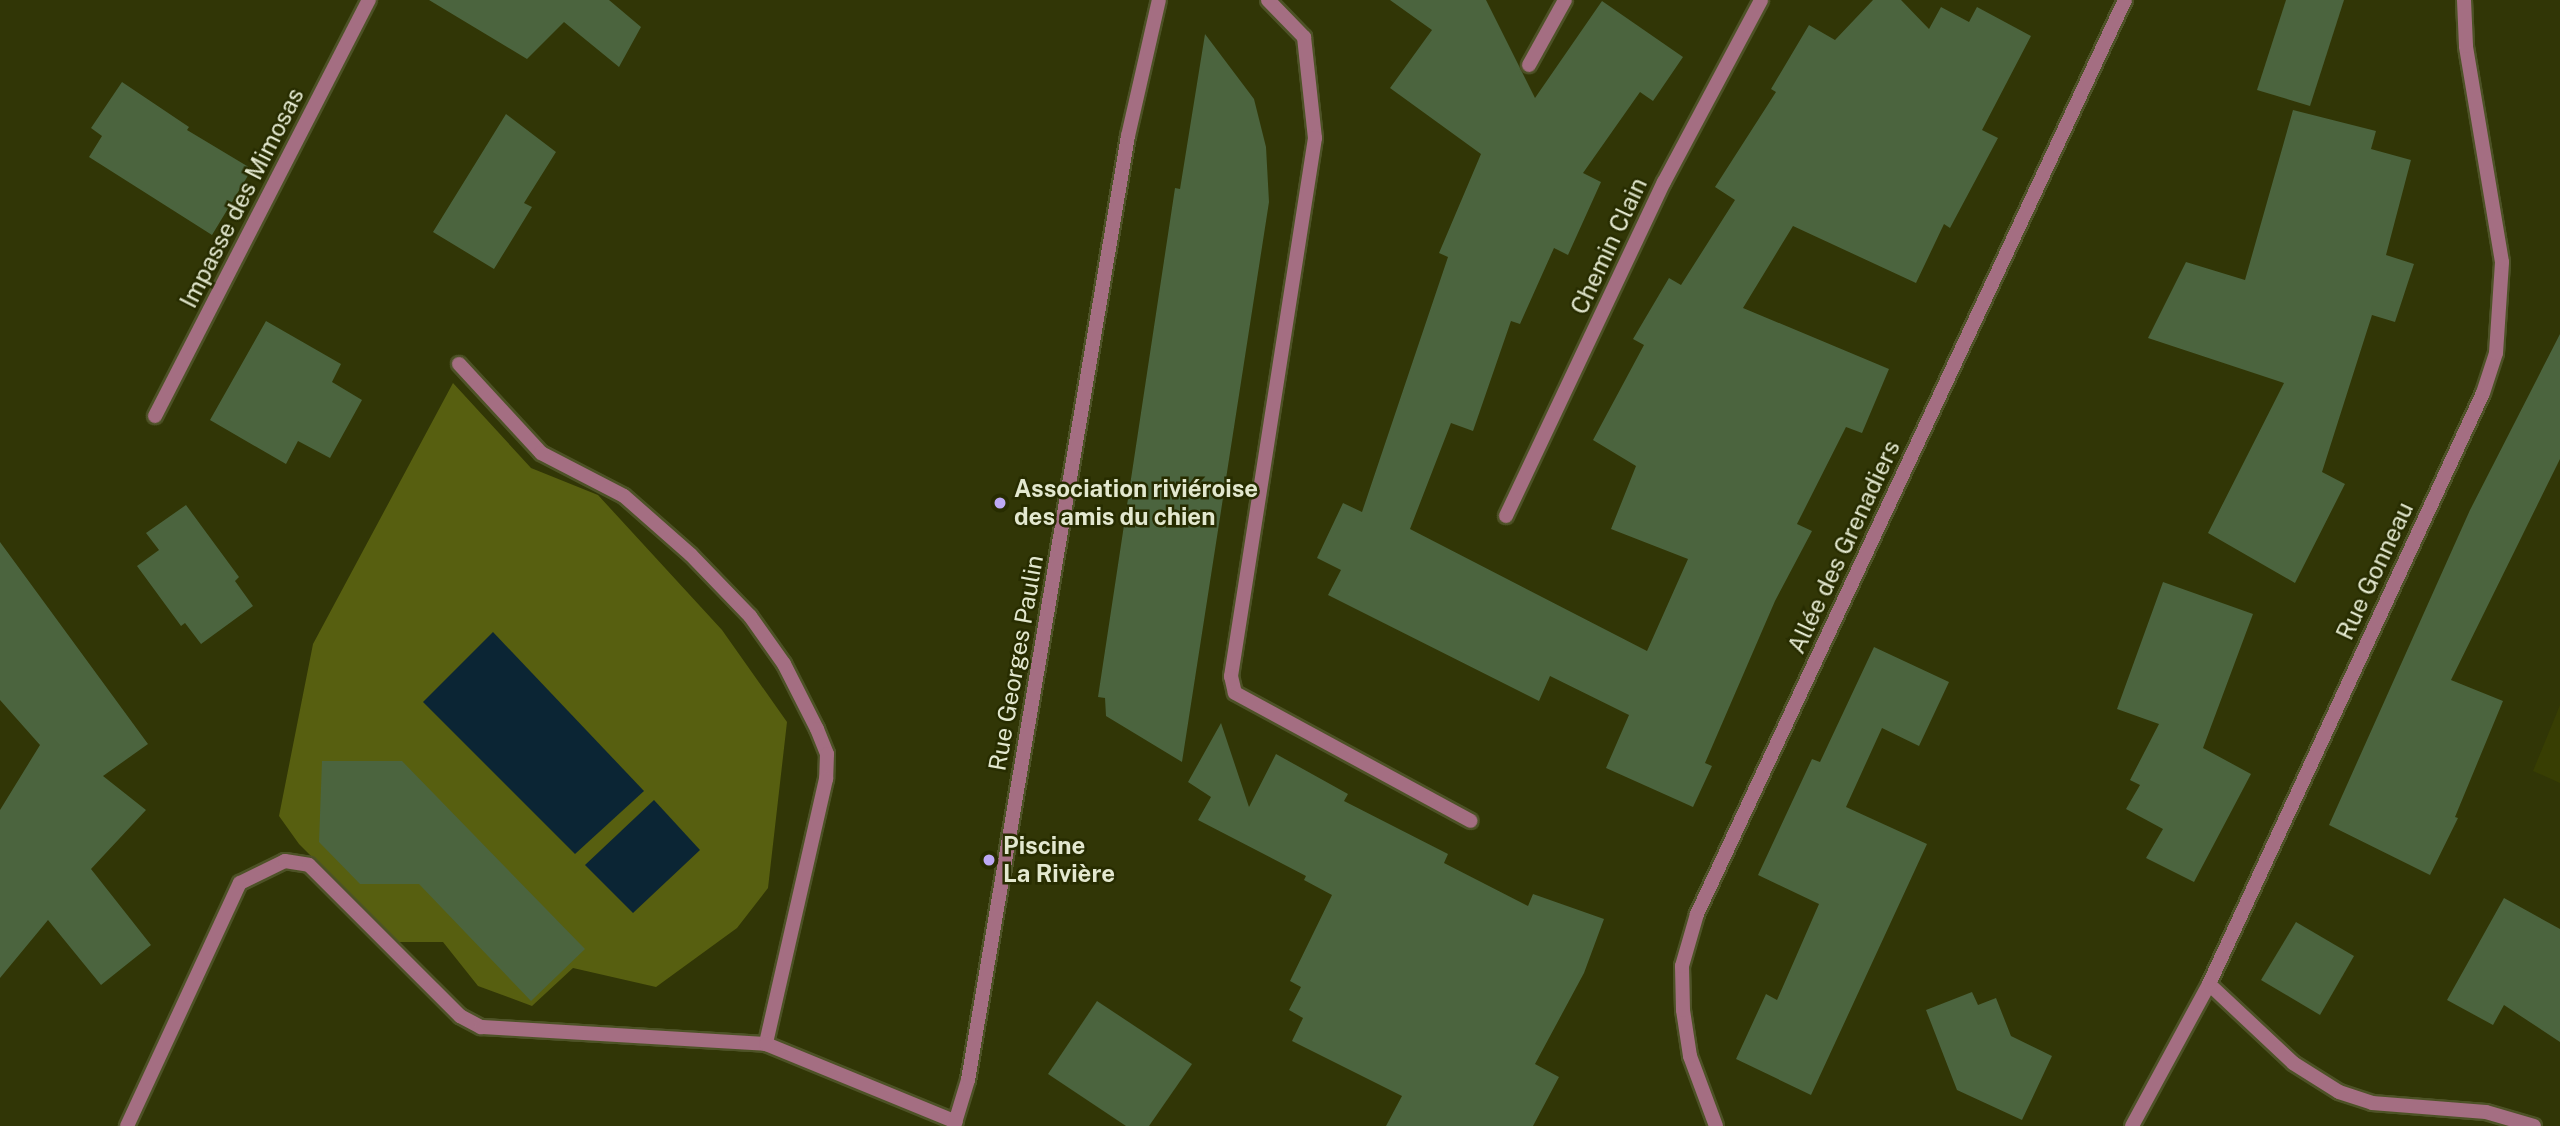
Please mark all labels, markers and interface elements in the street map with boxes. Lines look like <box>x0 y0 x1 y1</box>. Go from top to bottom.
street label: Impasse des Mimosas <box>174 83 310 313</box>
street label: Chemin Clain <box>1565 173 1653 319</box>
street label: Allée des Grenadiers <box>1782 436 1906 658</box>
place label: Association riviéroise des amis du chien <box>1014 475 1258 531</box>
marker: Association riviéroise des amis du chien <box>992 495 1008 511</box>
street label: Rue Gonneau <box>2330 497 2420 645</box>
street label: Rue Georges Paulin <box>983 553 1049 773</box>
place label: Piscine La Rivière <box>1003 832 1115 888</box>
marker: Piscine La Rivière <box>981 852 997 868</box>

